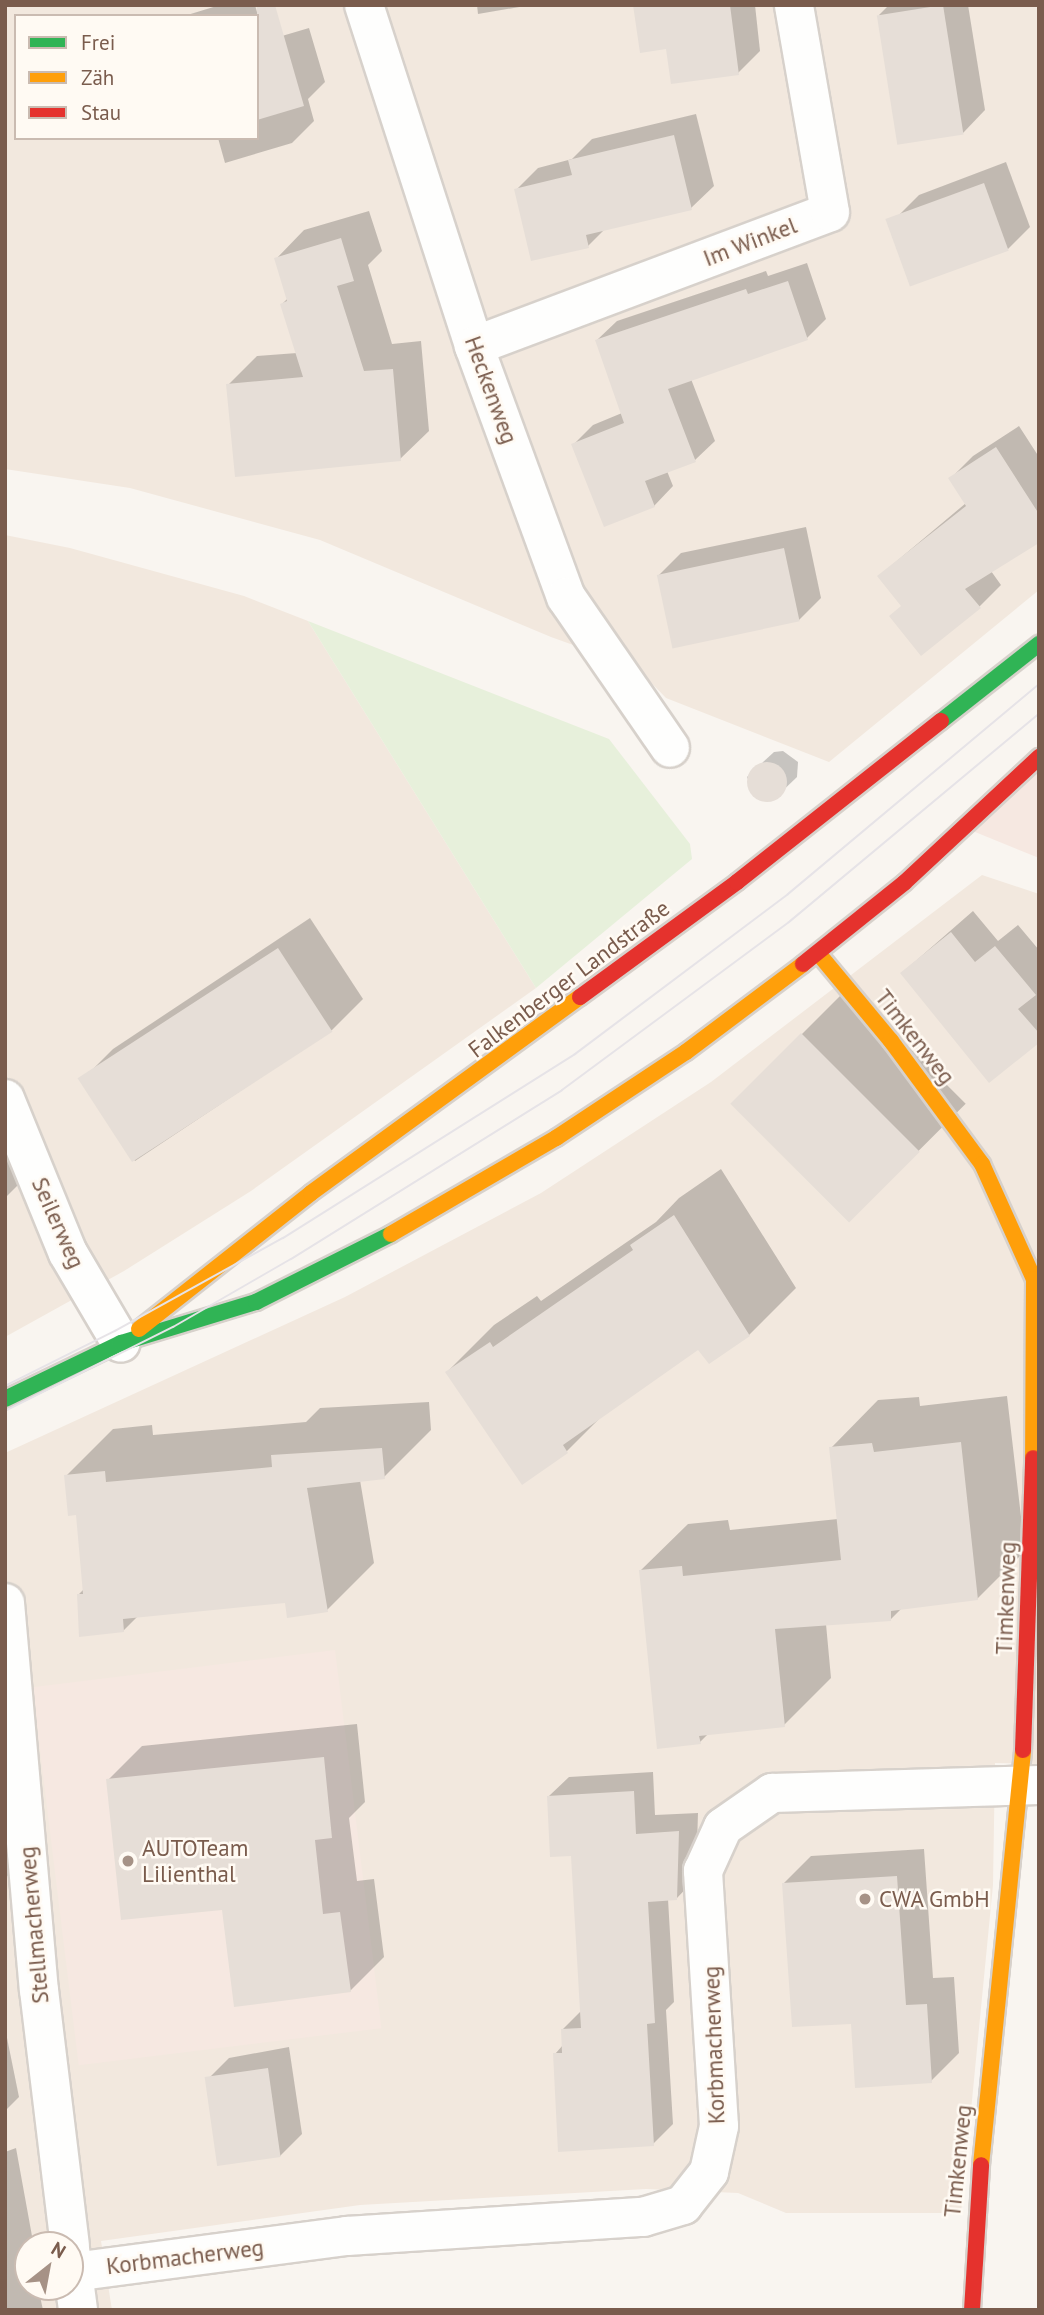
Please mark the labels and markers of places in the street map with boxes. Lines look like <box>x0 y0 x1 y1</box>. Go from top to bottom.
place label: AUTOTeam Lilienthal <box>142 1834 248 1888</box>
marker: AUTOTeam Lilienthal <box>120 1853 136 1869</box>
place label: CWA GmbH <box>879 1885 991 1913</box>
marker: CWA GmbH <box>857 1891 873 1907</box>

